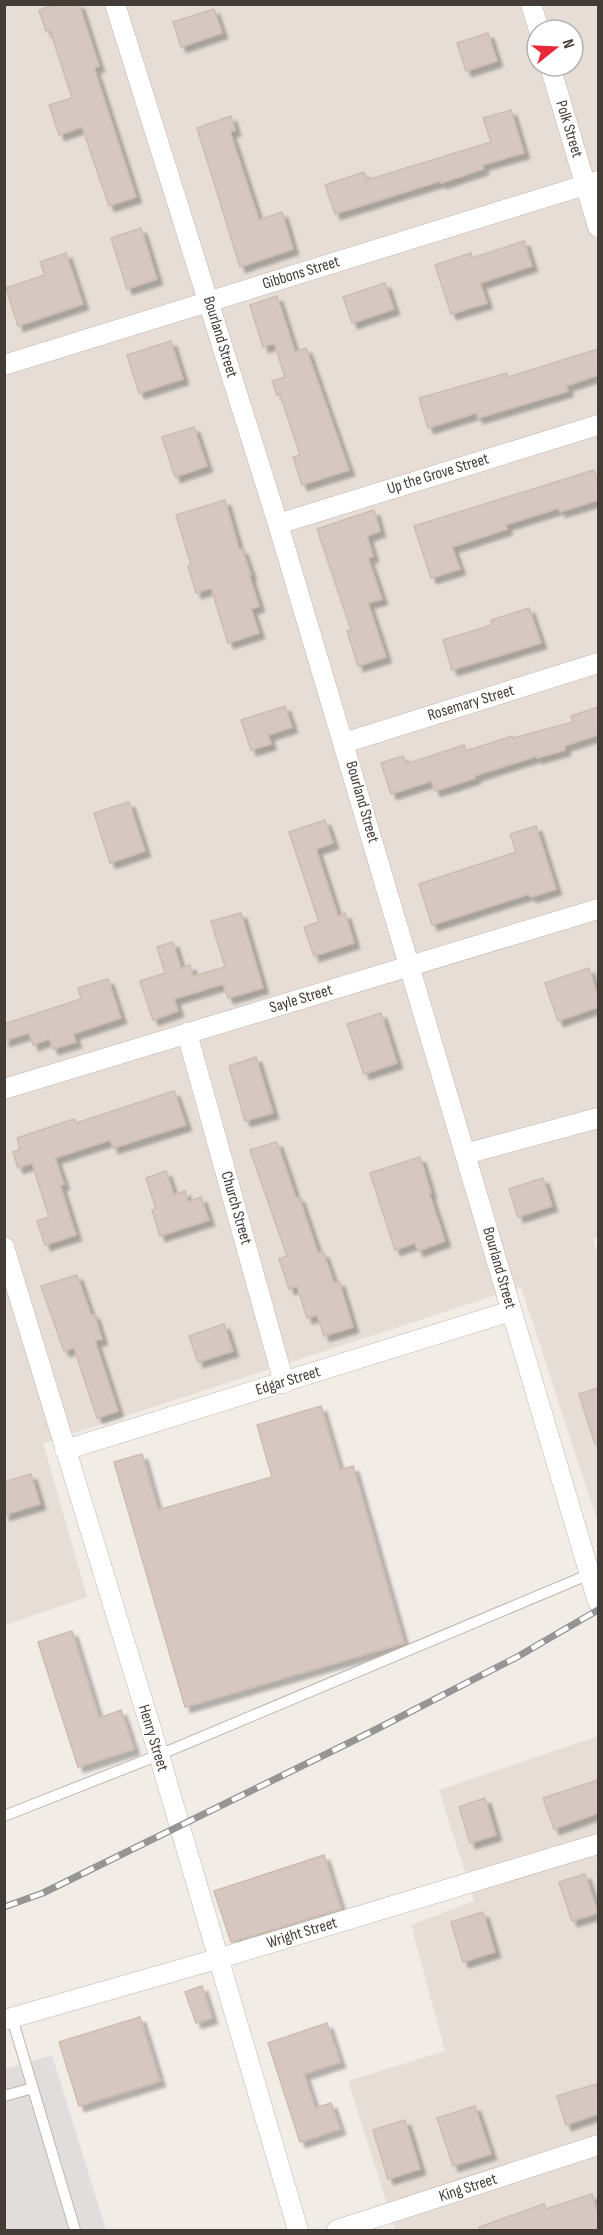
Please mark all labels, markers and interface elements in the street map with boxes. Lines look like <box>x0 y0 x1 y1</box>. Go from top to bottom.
north arrow <box>525 18 585 78</box>
text: N <box>557 37 578 51</box>
street label: Polk Street <box>551 98 587 160</box>
street label: Gibbons Street <box>260 252 342 294</box>
street label: Bourland Street <box>199 294 241 380</box>
street label: Up the Grove Street <box>385 449 491 498</box>
street label: Rosemary Street <box>425 681 517 725</box>
street label: Bourland Street <box>341 759 383 845</box>
street label: Sayle Street <box>267 980 335 1018</box>
street label: Church Street <box>217 1169 256 1247</box>
street label: Bourland Street <box>478 1225 520 1311</box>
street label: Edgar Street <box>253 1362 323 1400</box>
street label: Henry Street <box>134 1702 172 1774</box>
street label: Wright Street <box>265 1913 339 1953</box>
street label: King Street <box>437 2170 499 2206</box>

